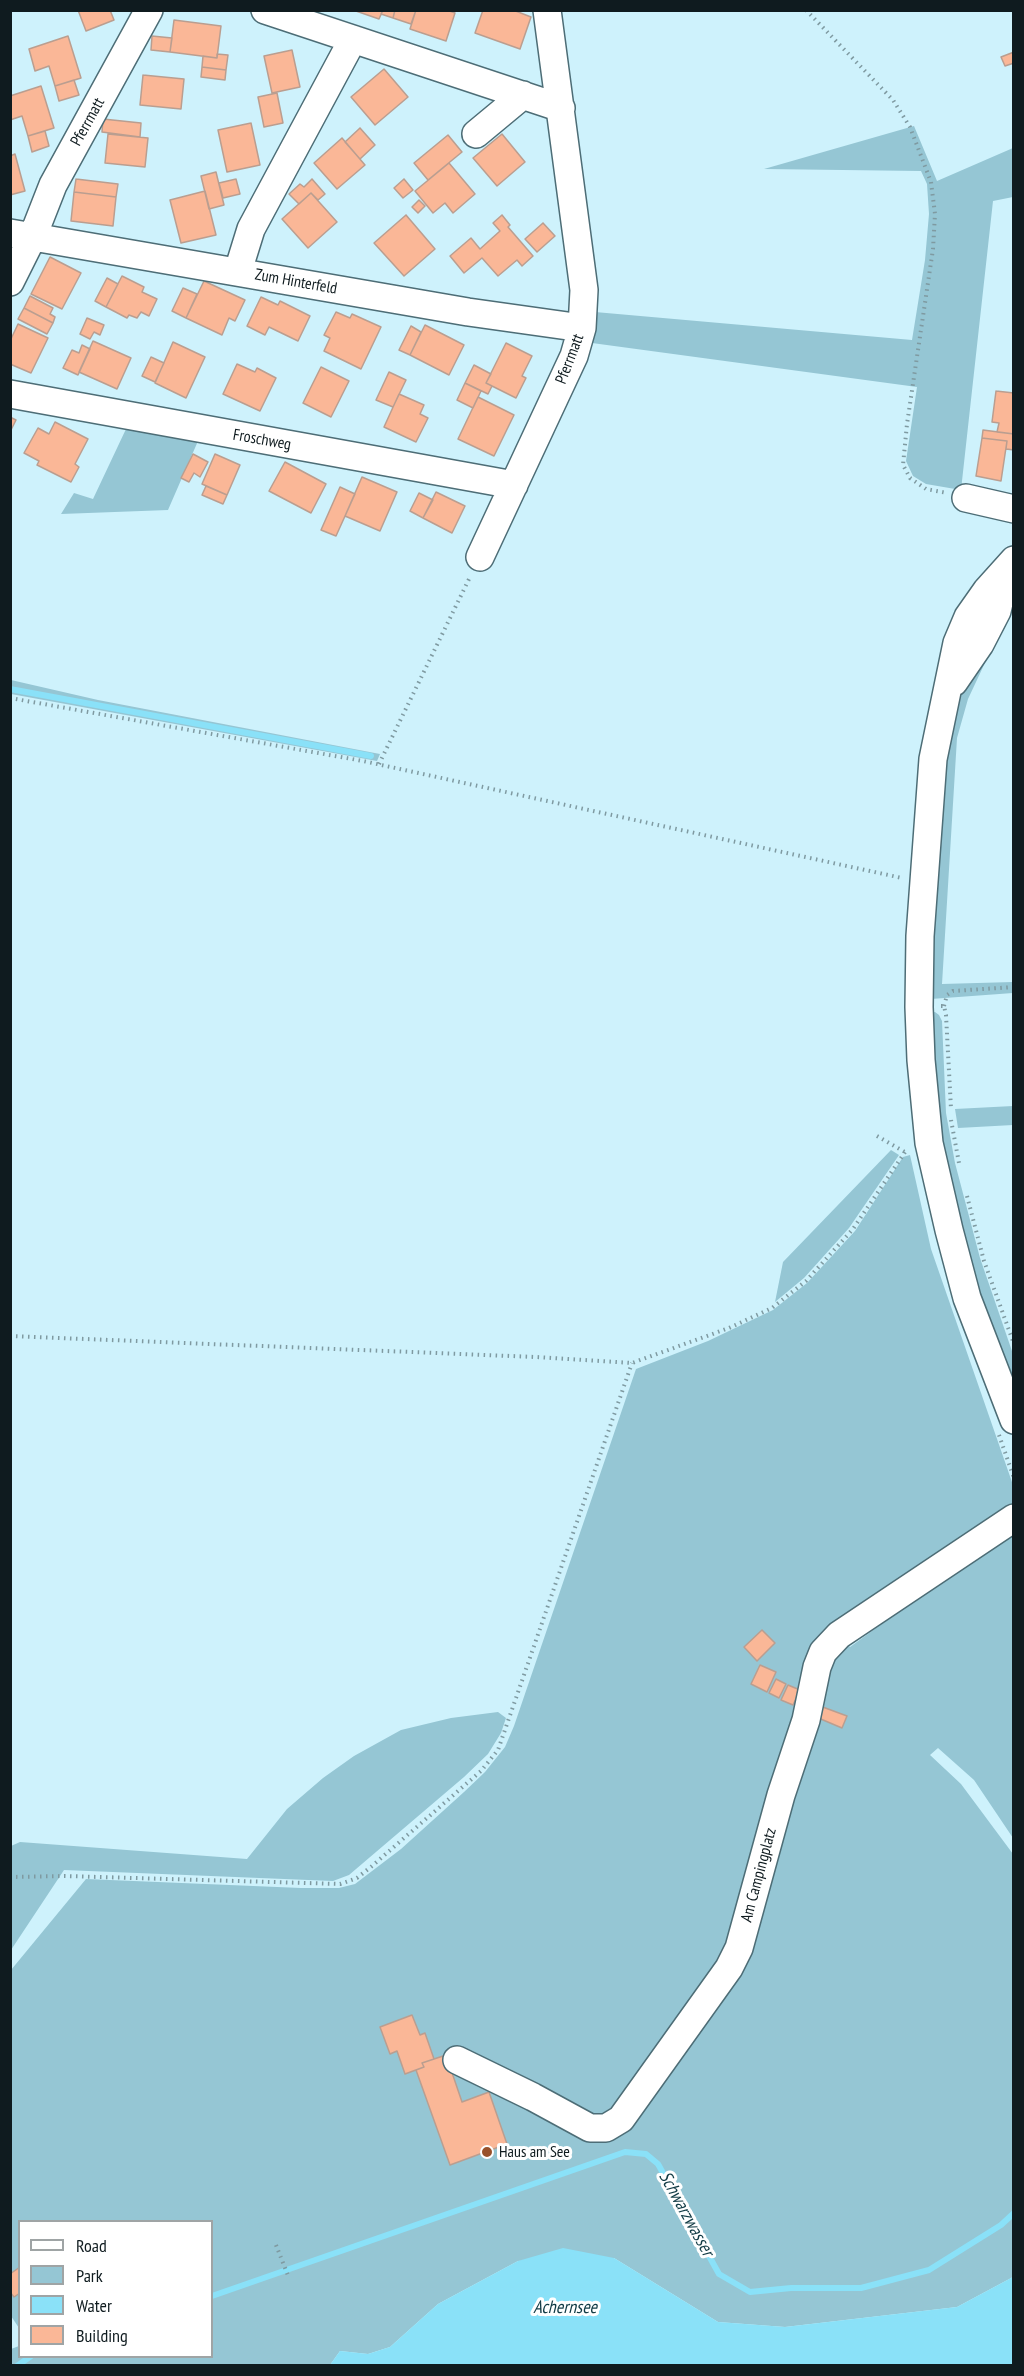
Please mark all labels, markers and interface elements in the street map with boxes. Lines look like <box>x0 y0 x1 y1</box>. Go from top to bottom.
street label: Pferrmatt <box>67 95 109 149</box>
street label: Zum Hinterfeld <box>253 265 339 299</box>
street label: Pferrmatt <box>552 331 588 387</box>
street label: Froschweg <box>231 425 293 455</box>
street label: Am Campingplatz <box>737 1826 781 1924</box>
place label: Haus am See <box>499 2142 570 2162</box>
marker: Haus am See <box>480 2145 494 2159</box>
water label: Schwarzwasser <box>654 2168 718 2260</box>
legend <box>18 2220 213 2358</box>
text: Road <box>76 2234 107 2257</box>
text: Park <box>76 2264 103 2287</box>
text: Water <box>76 2294 112 2317</box>
water label: Achernsee <box>533 2297 597 2319</box>
text: Building <box>76 2324 128 2347</box>

